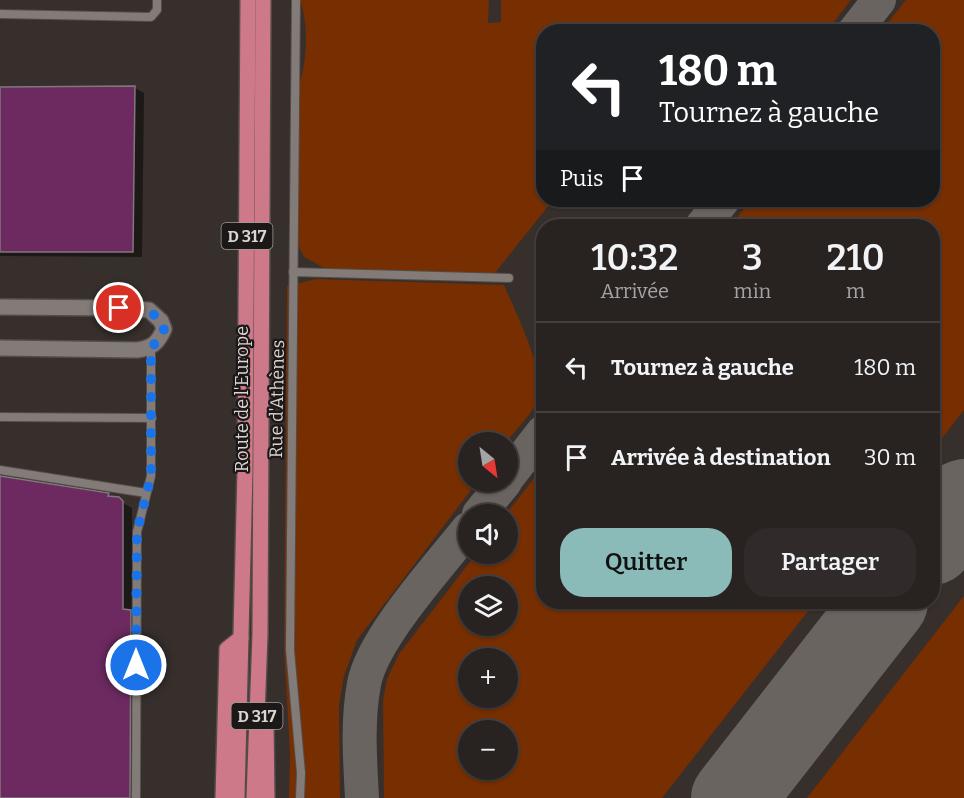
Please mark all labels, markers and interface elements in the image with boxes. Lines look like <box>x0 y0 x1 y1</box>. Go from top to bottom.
text: 180 m <box>659 46 777 96</box>
icon: left <box>560 48 638 126</box>
text: Tournez à gauche <box>659 97 879 129</box>
icon: arrive <box>616 162 649 195</box>
text: Puis <box>560 165 604 192</box>
road number: D 317 <box>222 223 272 249</box>
text: 10:32 <box>591 236 678 280</box>
text: 3 <box>742 236 763 280</box>
text: 210 <box>827 236 885 280</box>
text: Arrivée <box>600 279 669 303</box>
text: min <box>734 279 771 303</box>
text: m <box>846 279 865 303</box>
pin <box>93 282 144 333</box>
icon: arrive <box>102 291 135 324</box>
street label: Route de l'Europe <box>231 326 253 472</box>
street label: Rue d'Athènes <box>265 340 289 458</box>
icon: left <box>560 351 593 384</box>
text: Tournez à gauche <box>611 354 794 381</box>
text: 180 m <box>854 354 916 381</box>
north arrow <box>458 432 518 492</box>
map controls <box>458 432 518 780</box>
icon: arrive <box>560 441 593 474</box>
text: Arrivée à destination <box>611 444 831 471</box>
text: 30 m <box>864 444 916 471</box>
button: sound <box>458 504 518 564</box>
button: Quitter <box>560 528 732 597</box>
button: Partager <box>744 528 916 597</box>
button: layers <box>458 576 518 636</box>
position arrow <box>104 633 168 697</box>
button: + <box>458 648 518 708</box>
road number: D 317 <box>232 703 282 729</box>
button: − <box>458 720 518 780</box>

